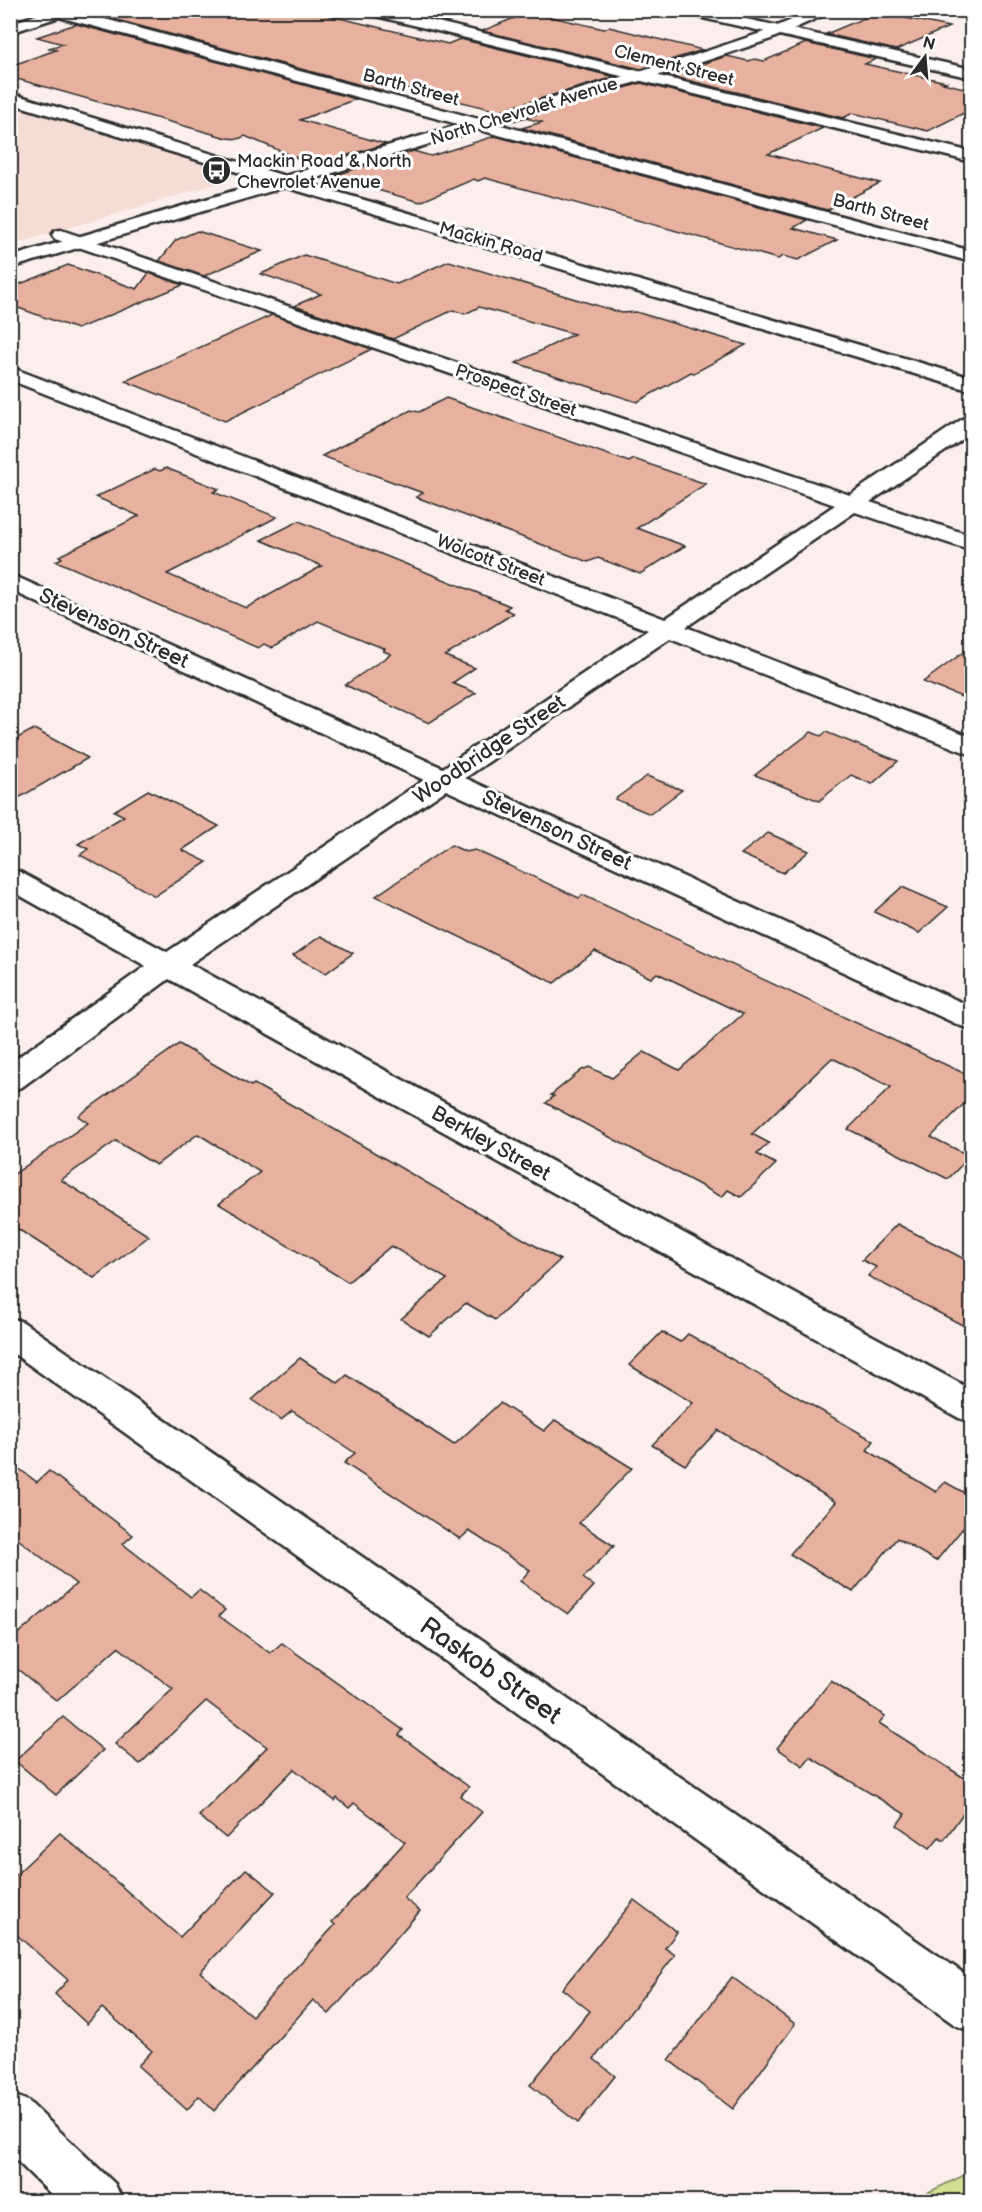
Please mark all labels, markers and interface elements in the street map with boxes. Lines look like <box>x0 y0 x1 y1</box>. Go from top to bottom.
north arrow <box>895 27 955 87</box>
text: N <box>920 33 937 55</box>
street label: Clement Street <box>612 40 736 91</box>
street label: Barth Street <box>361 65 462 111</box>
street label: North Chevrolet Avenue <box>428 73 621 150</box>
place label: Mackin Road & North Chevrolet Avenue <box>237 151 412 193</box>
bus stop icon: Mackin Road & North Chevrolet Avenue <box>200 155 232 187</box>
street label: Barth Street <box>831 190 932 236</box>
street label: Mackin Road <box>437 218 545 267</box>
street label: Prospect Street <box>452 360 580 421</box>
street label: Wolcott Street <box>434 530 548 591</box>
street label: Stevenson Street <box>35 583 193 674</box>
street label: Woodbridge Street <box>409 689 570 809</box>
street label: Stevenson Street <box>478 785 636 876</box>
street label: Berkley Street <box>427 1100 555 1187</box>
street label: Raskob Street <box>413 1611 567 1731</box>

